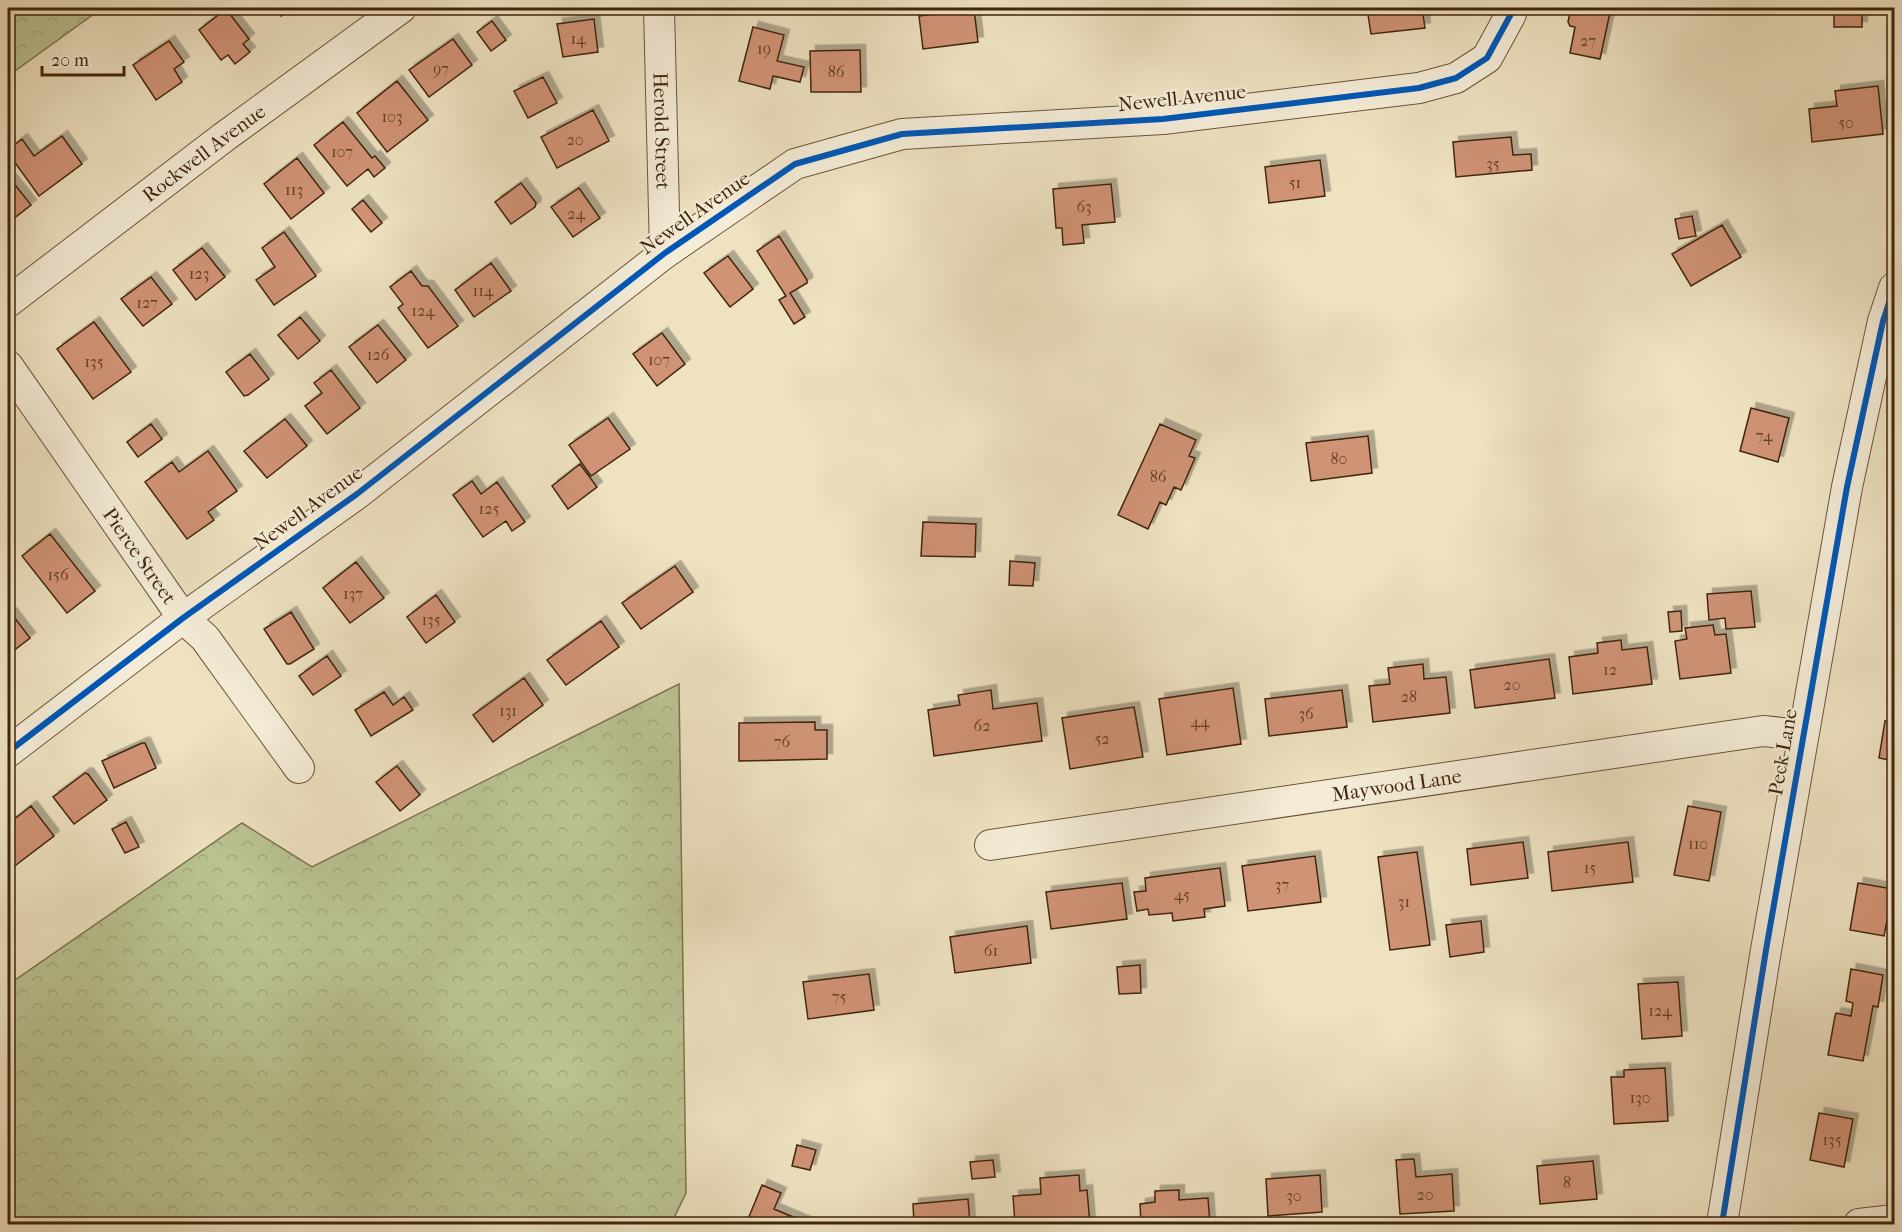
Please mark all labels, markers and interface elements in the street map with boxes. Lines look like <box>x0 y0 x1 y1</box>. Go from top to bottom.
house number: 14 <box>570 29 586 48</box>
house number: 27 <box>1580 31 1596 50</box>
scale bar <box>42 39 124 77</box>
house number: 19 <box>757 39 771 58</box>
text: 20 m <box>51 50 89 71</box>
house number: 97 <box>433 59 449 78</box>
house number: 86 <box>828 62 845 81</box>
street label: Herold Street <box>649 72 675 190</box>
street label: Newell Avenue <box>1117 80 1247 116</box>
street label: Rockwell Avenue <box>138 99 270 207</box>
house number: 103 <box>381 107 403 126</box>
house number: 50 <box>1838 113 1854 132</box>
house number: 20 <box>566 130 584 149</box>
house number: 107 <box>331 142 353 161</box>
house number: 35 <box>1486 154 1500 173</box>
street label: Newell Avenue <box>636 167 754 259</box>
house number: 51 <box>1289 173 1301 192</box>
house number: 113 <box>285 180 303 199</box>
house number: 63 <box>1076 197 1092 216</box>
house number: 24 <box>567 204 585 223</box>
house number: 123 <box>189 264 209 283</box>
house number: 114 <box>473 281 494 300</box>
house number: 127 <box>136 293 158 312</box>
house number: 124 <box>411 301 435 320</box>
house number: 126 <box>367 345 390 364</box>
house number: 107 <box>648 350 670 369</box>
house number: 135 <box>84 352 104 371</box>
house number: 74 <box>1756 426 1773 445</box>
house number: 80 <box>1331 449 1347 468</box>
street label: Newell Avenue <box>249 461 367 555</box>
house number: 86 <box>1150 467 1167 486</box>
house number: 125 <box>479 499 500 518</box>
street label: Pierce Street <box>98 503 181 608</box>
house number: 156 <box>47 565 69 584</box>
house number: 137 <box>343 584 363 603</box>
house number: 135 <box>421 610 441 629</box>
house number: 12 <box>1603 660 1617 679</box>
house number: 20 <box>1503 675 1521 694</box>
house number: 28 <box>1401 687 1417 706</box>
house number: 131 <box>499 701 517 720</box>
house number: 36 <box>1298 704 1314 723</box>
street label: Peck Lane <box>1764 707 1802 797</box>
house number: 44 <box>1191 712 1210 731</box>
house number: 62 <box>974 716 990 735</box>
house number: 52 <box>1094 729 1110 748</box>
house number: 76 <box>774 732 791 751</box>
street label: Maywood Lane <box>1330 764 1463 806</box>
house number: 110 <box>1688 834 1708 853</box>
house number: 15 <box>1584 858 1596 877</box>
house number: 37 <box>1275 875 1289 894</box>
house number: 45 <box>1174 885 1190 904</box>
house number: 31 <box>1398 892 1410 911</box>
house number: 61 <box>984 941 998 960</box>
house number: 75 <box>832 987 846 1006</box>
house number: 124 <box>1648 1001 1672 1020</box>
house number: 130 <box>1629 1088 1651 1107</box>
house number: 135 <box>1822 1130 1842 1149</box>
house number: 8 <box>1563 1173 1571 1192</box>
house number: 20 <box>1416 1185 1434 1204</box>
house number: 30 <box>1286 1186 1302 1205</box>

